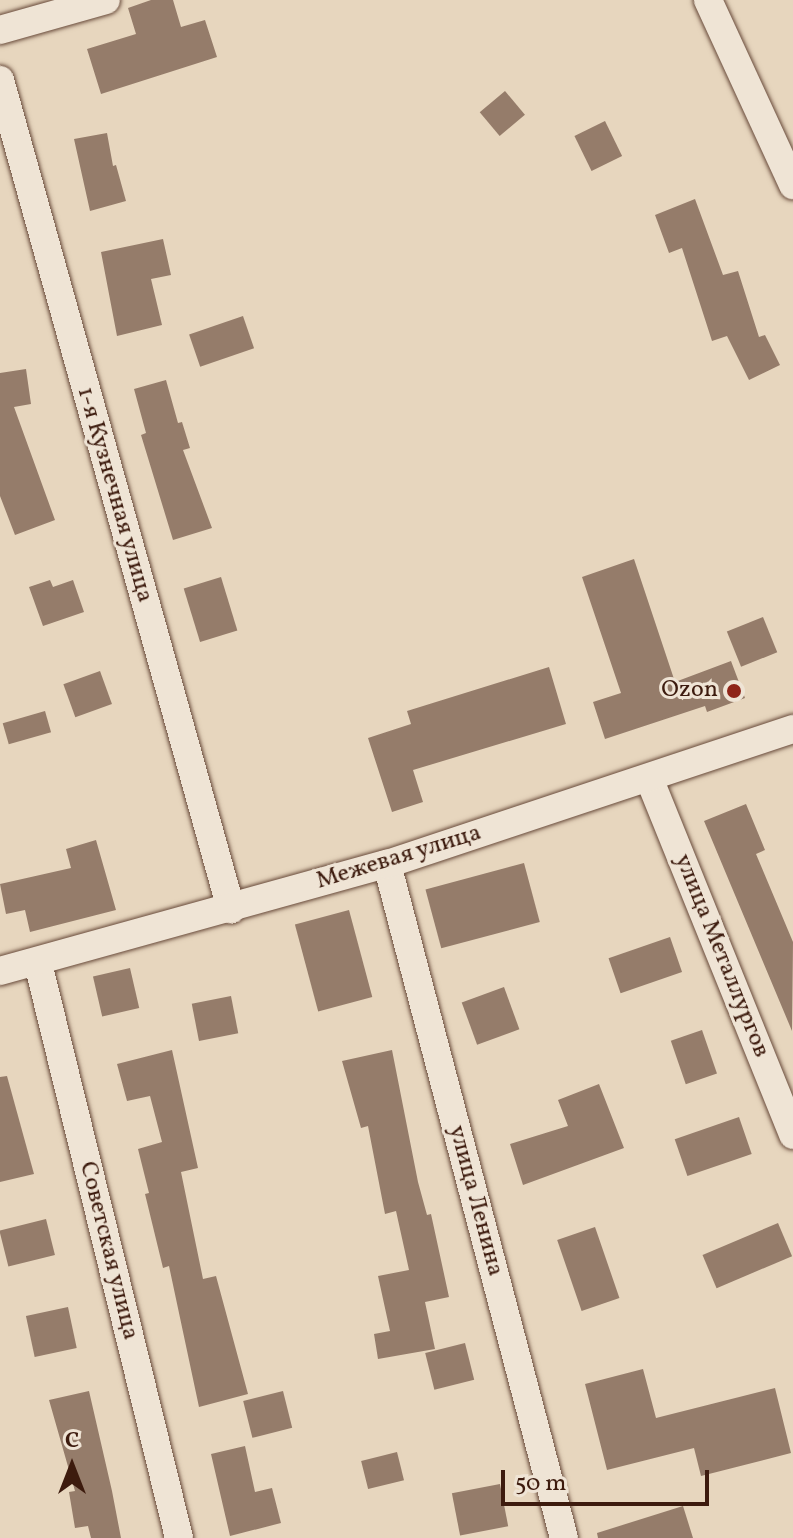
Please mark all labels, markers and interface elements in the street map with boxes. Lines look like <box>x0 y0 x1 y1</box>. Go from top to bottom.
street label: 1-я Кузнечная улица <box>69 384 159 606</box>
place label: Ozon <box>661 677 718 705</box>
marker: Ozon <box>725 682 743 700</box>
street label: Межевая улица <box>313 819 485 897</box>
street label: улица Металлургов <box>667 850 775 1062</box>
street label: улица Ленина <box>441 1122 509 1280</box>
street label: Советская улица <box>72 1159 144 1343</box>
north arrow <box>32 1426 112 1506</box>
text: С <box>65 1426 79 1457</box>
scale bar <box>505 1454 713 1504</box>
text: 50 m <box>515 1467 567 1501</box>

